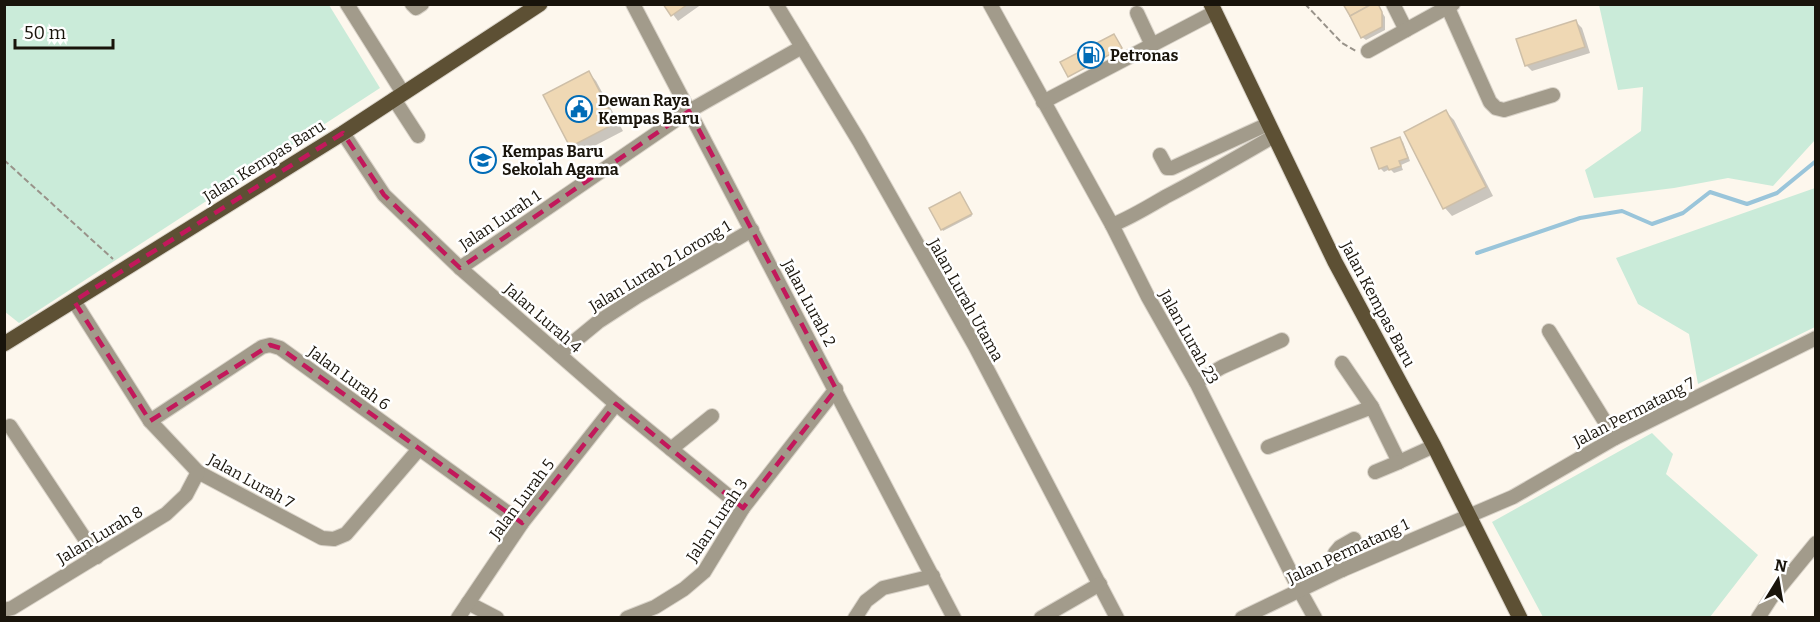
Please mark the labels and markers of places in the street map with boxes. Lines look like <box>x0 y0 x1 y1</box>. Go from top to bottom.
fuel station icon: Petronas <box>1076 40 1106 70</box>
place label: Petronas <box>1110 46 1178 65</box>
place label: Dewan Raya Kempas Baru <box>598 91 699 128</box>
public building icon: Dewan Raya Kempas Baru <box>564 94 594 124</box>
place label: Kempas Baru Sekolah Agama <box>502 142 619 179</box>
school or university icon: Kempas Baru Sekolah Agama <box>468 145 498 175</box>

